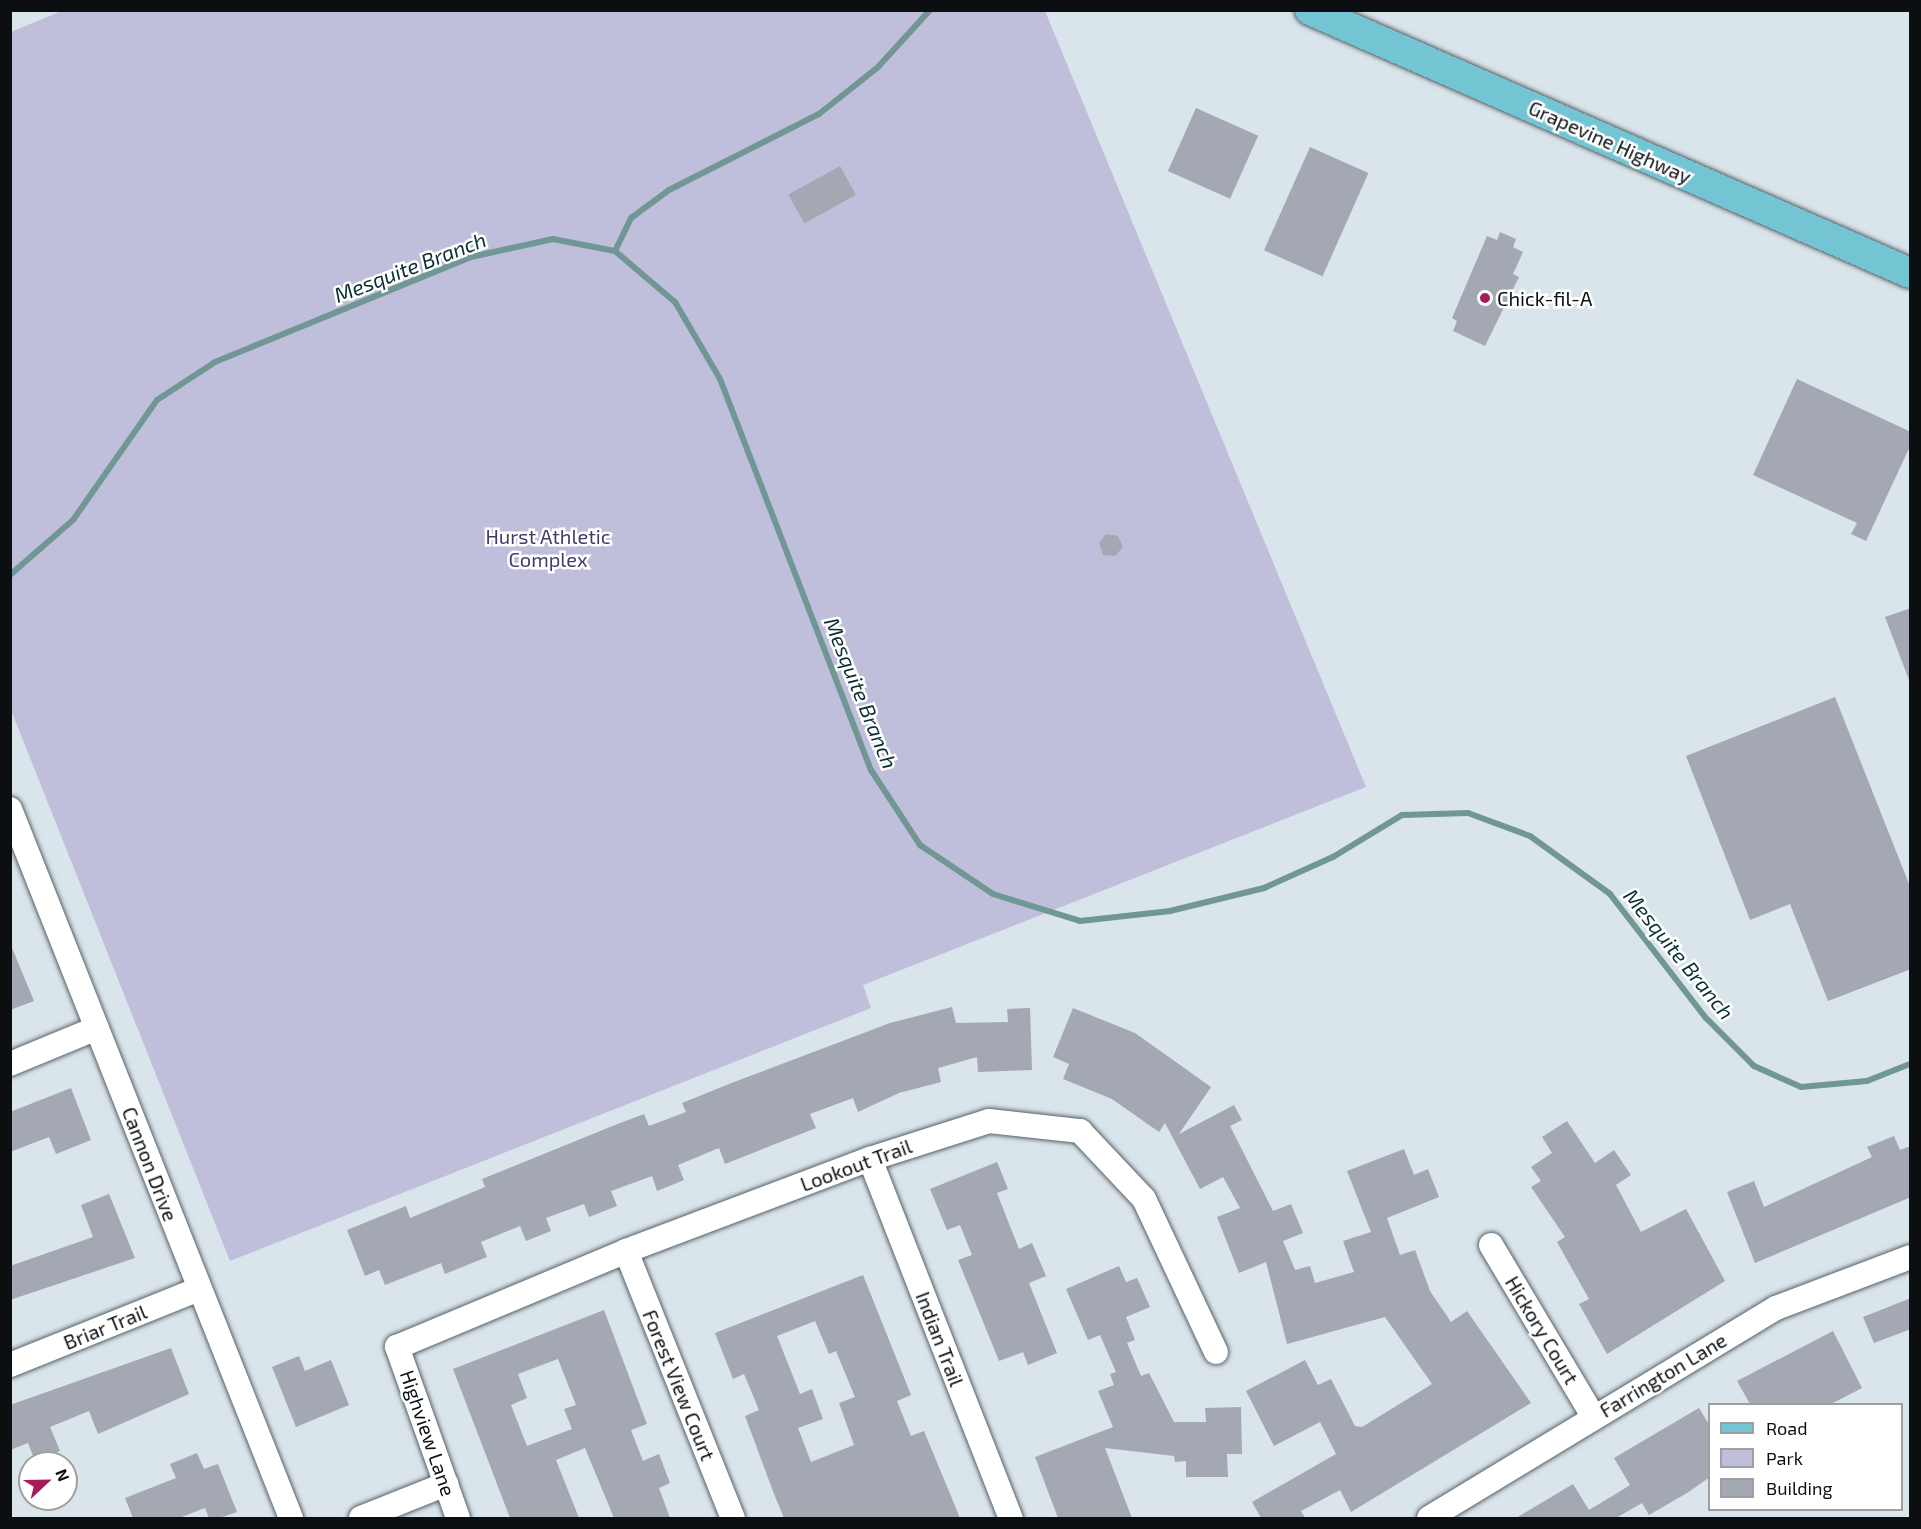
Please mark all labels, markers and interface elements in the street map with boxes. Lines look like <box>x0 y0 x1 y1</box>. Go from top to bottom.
street label: Grapevine Highway <box>1525 95 1695 189</box>
water label: Mesquite Branch <box>330 226 490 308</box>
place label: Chick-fil-A <box>1497 286 1592 310</box>
marker: Chick-fil-A <box>1478 291 1492 305</box>
park label: Hurst Athletic Complex <box>485 525 611 572</box>
water label: Mesquite Branch <box>819 614 903 772</box>
water label: Mesquite Branch <box>1619 884 1739 1024</box>
street label: Cannon Drive <box>117 1103 183 1225</box>
street label: Lookout Trail <box>797 1134 915 1196</box>
street label: Hickory Court <box>1500 1271 1584 1389</box>
street label: Indian Trail <box>911 1288 969 1390</box>
street label: Briar Trail <box>59 1299 151 1355</box>
street label: Forest View Court <box>638 1306 720 1464</box>
street label: Farrington Lane <box>1595 1328 1731 1422</box>
street label: Highview Lane <box>395 1367 461 1499</box>
legend <box>1708 1403 1903 1511</box>
text: Road <box>1766 1417 1807 1439</box>
text: Park <box>1766 1447 1803 1469</box>
north arrow <box>18 1451 78 1511</box>
text: N <box>52 1466 74 1484</box>
text: Building <box>1766 1477 1833 1499</box>

